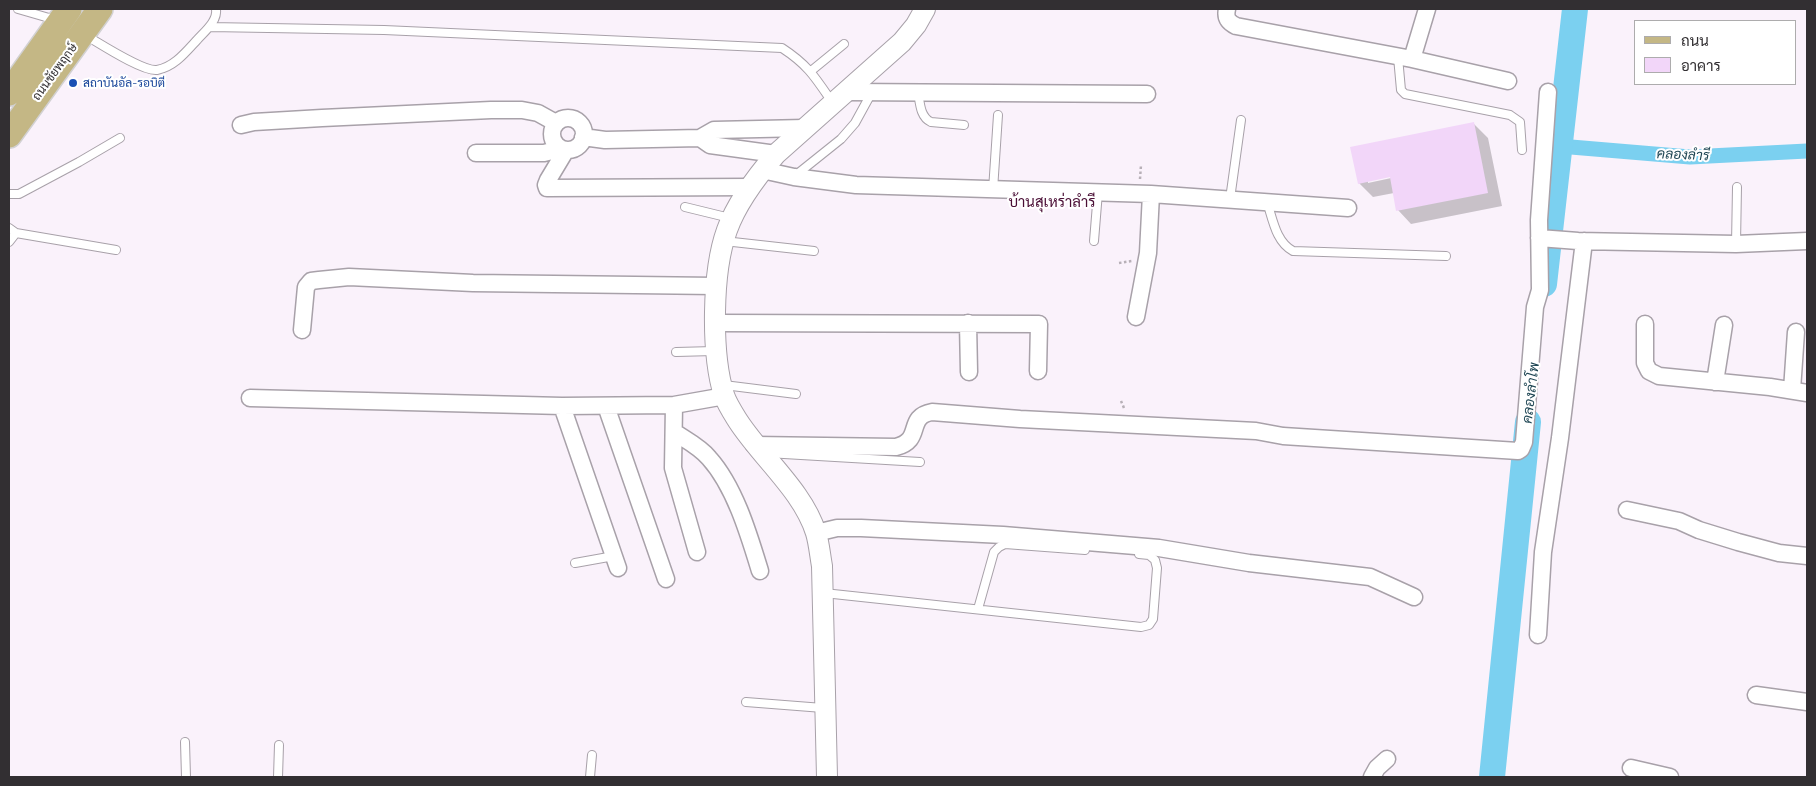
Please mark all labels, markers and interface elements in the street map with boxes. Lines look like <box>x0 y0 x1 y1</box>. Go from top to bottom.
legend <box>1634 20 1796 85</box>
text: ถนน <box>1681 32 1709 50</box>
street label: ถนนชัยพฤกษ์ <box>29 41 81 103</box>
text: อาคาร <box>1681 57 1721 75</box>
place label: สถาบันอัล-รอบิตี <box>83 76 165 90</box>
marker: สถาบันอัล-รอบิตี <box>67 77 79 89</box>
water label: คลองลำรี <box>1656 146 1710 164</box>
district label: บ้านสุเหร่าลำรี <box>1008 193 1096 211</box>
water label: คลองลำโพ <box>1519 361 1543 425</box>

